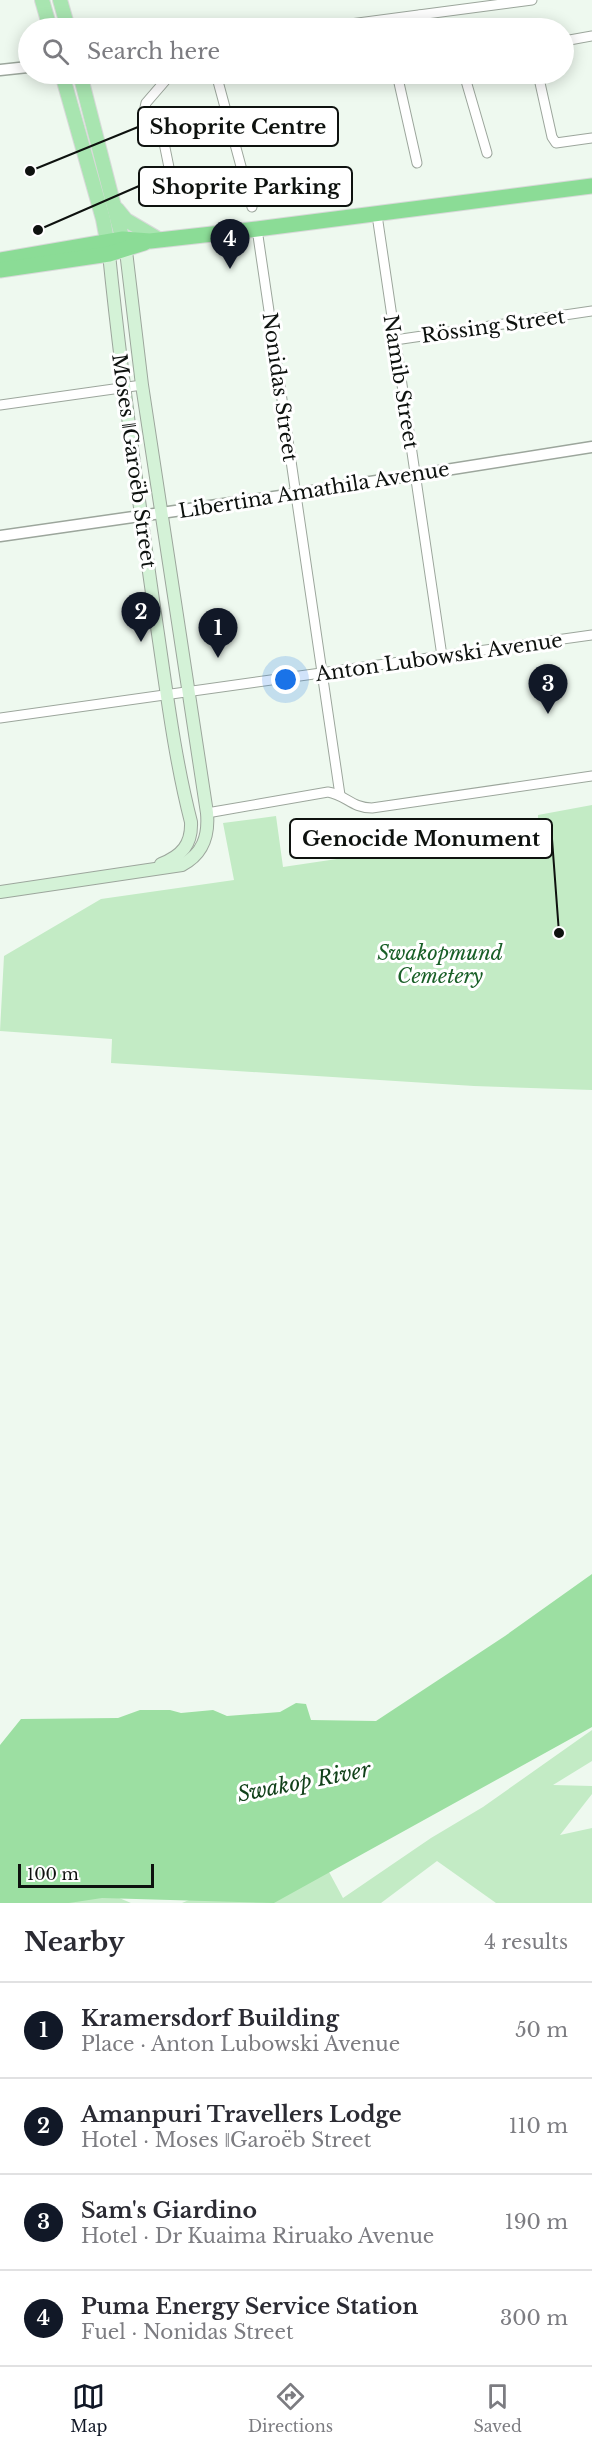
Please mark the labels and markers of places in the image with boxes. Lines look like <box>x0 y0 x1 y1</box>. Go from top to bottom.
callout: Shoprite Centre <box>138 107 338 146</box>
callout: Shoprite Parking <box>139 167 352 206</box>
pin: 4 <box>210 220 250 269</box>
pin: 2 <box>122 592 160 642</box>
pin: 1 <box>198 608 238 658</box>
pin: 3 <box>528 664 568 714</box>
callout: Genocide Monument <box>290 819 552 858</box>

